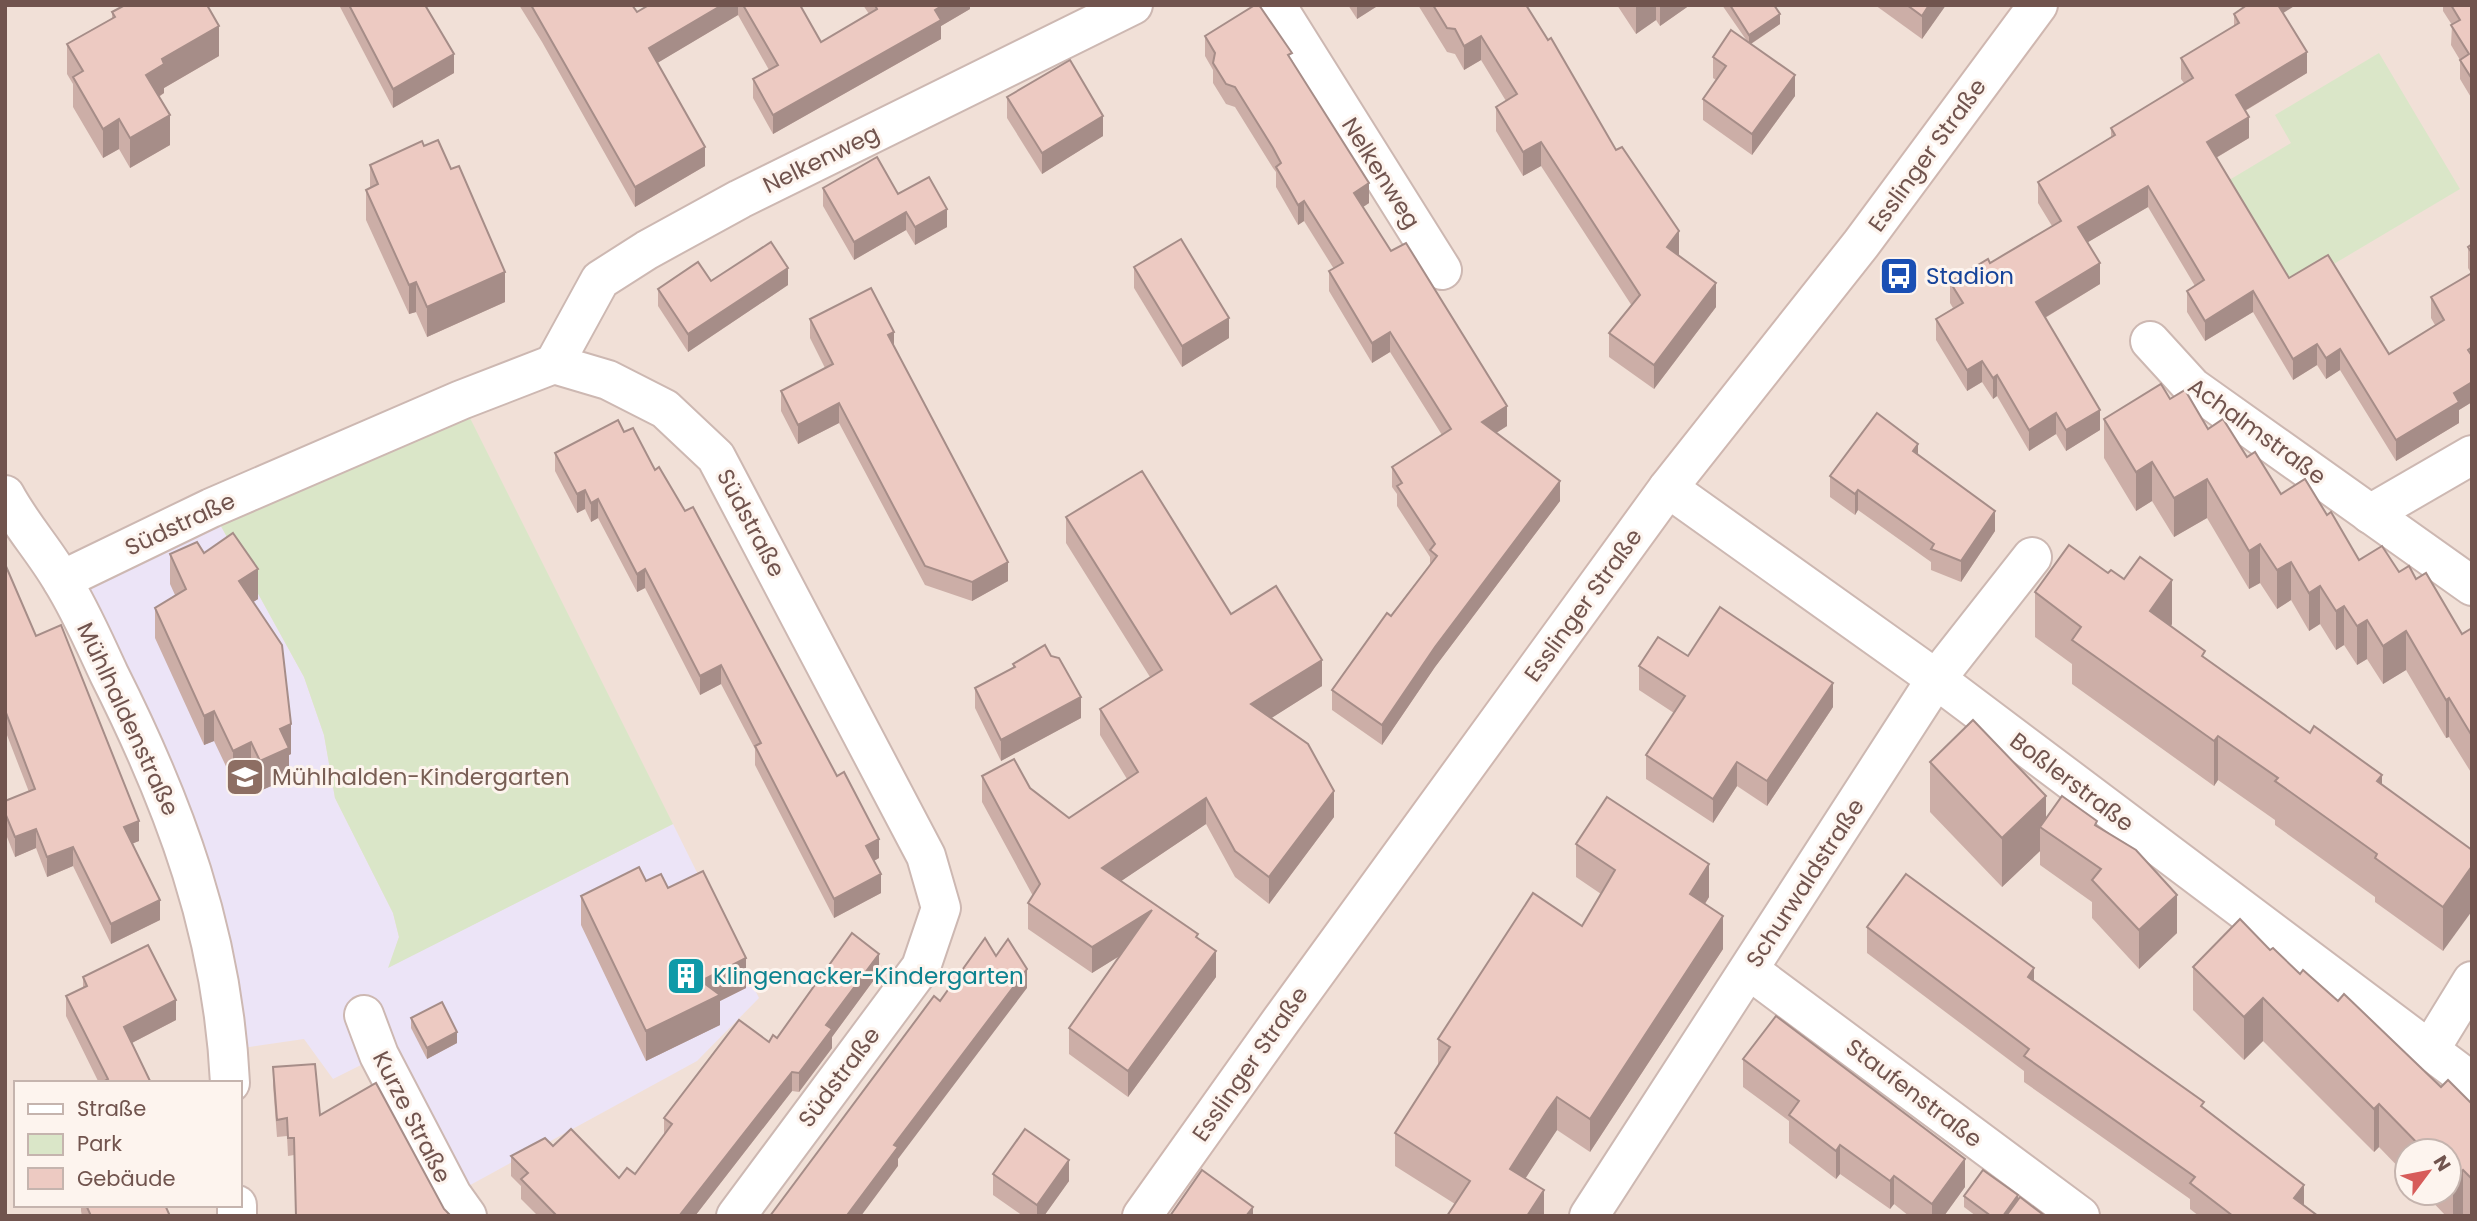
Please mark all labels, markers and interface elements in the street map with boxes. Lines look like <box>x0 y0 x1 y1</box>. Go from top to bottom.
street label: Esslinger Straße <box>1860 72 1994 238</box>
street label: Nelkenweg <box>1334 111 1428 235</box>
street label: Nelkenweg <box>758 117 884 201</box>
bus stop icon: Stadion <box>1878 255 1920 297</box>
place label: Stadion <box>1926 260 2014 292</box>
street label: Achalmstraße <box>2181 370 2333 492</box>
street label: Südstraße <box>709 463 793 583</box>
street label: Südstraße <box>120 485 240 563</box>
street label: Esslinger Straße <box>1516 522 1650 688</box>
street label: Mühlhaldenstraße <box>69 617 187 821</box>
street label: Boßlerstraße <box>2004 725 2140 839</box>
school or university icon: Mühlhalden-Kindergarten <box>224 756 266 798</box>
place label: Mühlhalden-Kindergarten <box>272 761 570 793</box>
street label: Schurwaldstraße <box>1738 792 1872 974</box>
building icon: Klingenacker-Kindergarten <box>665 955 707 997</box>
place label: Klingenacker-Kindergarten <box>713 960 1024 992</box>
street label: Esslinger Straße <box>1185 980 1315 1148</box>
street label: Südstraße <box>791 1020 887 1134</box>
street label: Staufenstraße <box>1839 1031 1989 1155</box>
street label: Kurze Straße <box>365 1046 459 1188</box>
legend <box>14 1081 242 1207</box>
text: Straße <box>77 1094 146 1123</box>
text: Park <box>77 1129 122 1158</box>
north arrow <box>2393 1137 2463 1207</box>
text: N <box>2427 1150 2457 1176</box>
text: Gebäude <box>77 1164 175 1193</box>

